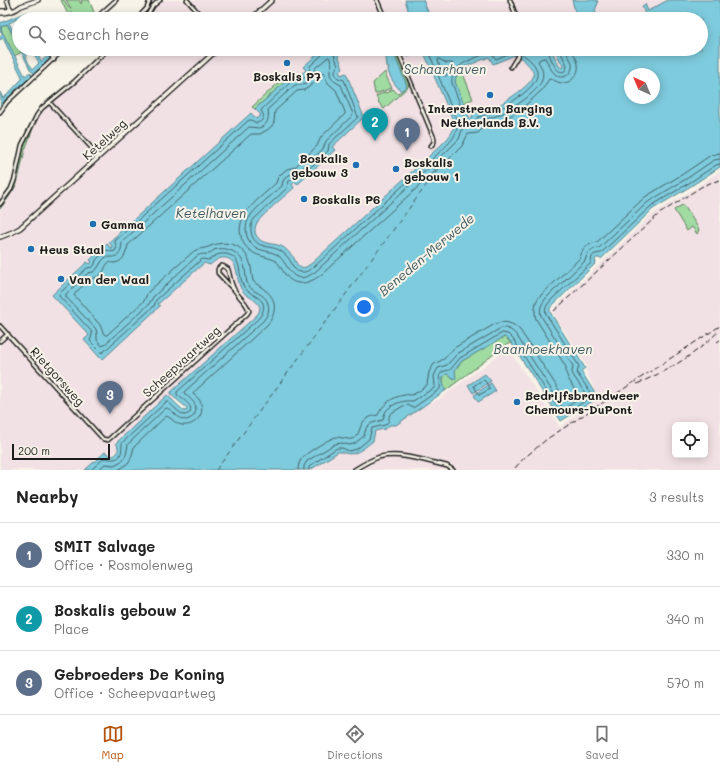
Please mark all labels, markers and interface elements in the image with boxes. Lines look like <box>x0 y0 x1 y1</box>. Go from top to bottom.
search box <box>12 12 708 56</box>
icon: search <box>26 23 48 45</box>
text: Search here <box>58 24 149 44</box>
marker: Boskalis P7 <box>282 58 292 68</box>
water label: Schaarhaven <box>404 60 486 77</box>
place label: Boskalis P7 <box>253 68 321 84</box>
north arrow <box>624 68 660 104</box>
marker: Interstream Barging Netherlands B.V. <box>485 90 495 100</box>
place label: Interstream Barging Netherlands B.V. <box>428 100 552 130</box>
pin: 2 <box>362 108 388 141</box>
street label: Ketelweg <box>79 115 129 163</box>
pin: 1 <box>394 118 420 151</box>
place label: Boskalis gebouw 3 <box>291 150 348 180</box>
place label: Boskalis gebouw 1 <box>404 154 459 184</box>
marker: Boskalis gebouw 3 <box>351 160 361 170</box>
marker: Boskalis gebouw 1 <box>391 164 401 174</box>
place label: Boskalis P6 <box>312 191 380 207</box>
marker: Boskalis P6 <box>299 194 309 204</box>
water label: Ketelhaven <box>176 204 246 221</box>
water label: Beneden-Merwede <box>375 209 477 299</box>
place label: Gamma <box>101 216 144 232</box>
marker: Gamma <box>88 219 98 229</box>
place label: Heus Staal <box>39 241 104 257</box>
marker: Heus Staal <box>26 244 36 254</box>
place label: Van der Waal <box>69 271 149 287</box>
marker: Van der Waal <box>56 274 66 284</box>
your location <box>354 297 374 317</box>
street label: Scheepvaartweg <box>139 322 223 400</box>
water label: Baanhoekhaven <box>493 340 593 357</box>
street label: Rietgorsweg <box>27 343 89 409</box>
pin: 3 <box>97 381 123 414</box>
place label: Bedrijfsbrandweer Chemours-DuPont <box>525 387 639 417</box>
marker: Bedrijfsbrandweer Chemours-DuPont <box>512 397 522 407</box>
map controls <box>672 422 708 458</box>
button: locate <box>672 422 708 458</box>
scale bar <box>12 442 110 461</box>
text: 200 m <box>18 443 50 458</box>
text: Nearby <box>16 485 78 507</box>
text: 3 results <box>649 488 704 505</box>
text: SMIT Salvage <box>54 536 155 556</box>
text: 1 <box>26 546 32 563</box>
text: 330 m <box>666 546 704 563</box>
text: Office · Rosmolenweg <box>54 556 193 573</box>
text: Boskalis gebouw 2 <box>54 600 191 620</box>
text: 2 <box>25 610 33 627</box>
text: 340 m <box>666 610 704 627</box>
text: Place <box>54 620 89 637</box>
text: Gebroeders De Koning <box>54 664 224 684</box>
text: 3 <box>25 674 33 691</box>
text: 570 m <box>667 674 704 691</box>
text: Office · Scheepvaartweg <box>54 684 215 701</box>
tab: Map <box>102 723 124 762</box>
tab: Directions <box>327 723 383 762</box>
tab: Saved <box>586 723 618 762</box>

